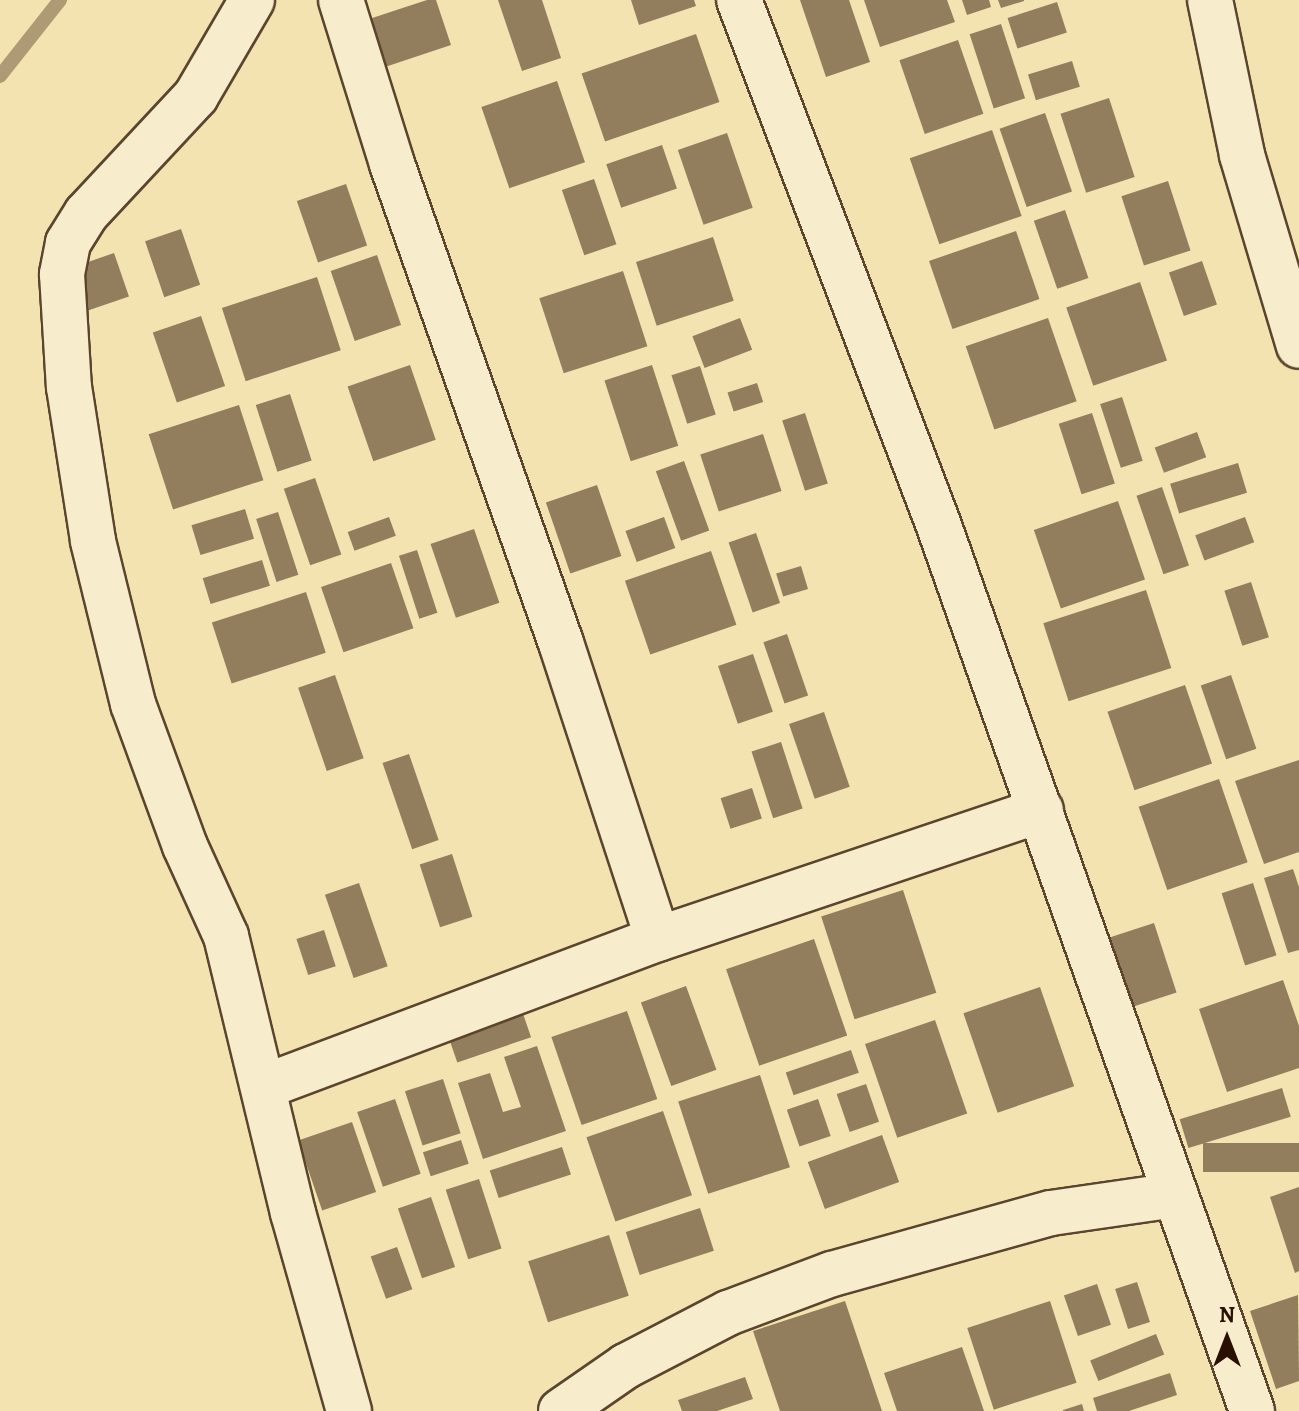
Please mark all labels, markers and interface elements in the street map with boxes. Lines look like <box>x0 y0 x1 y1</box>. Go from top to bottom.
north arrow <box>1187 1299 1267 1379</box>
text: N <box>1219 1300 1235 1330</box>

